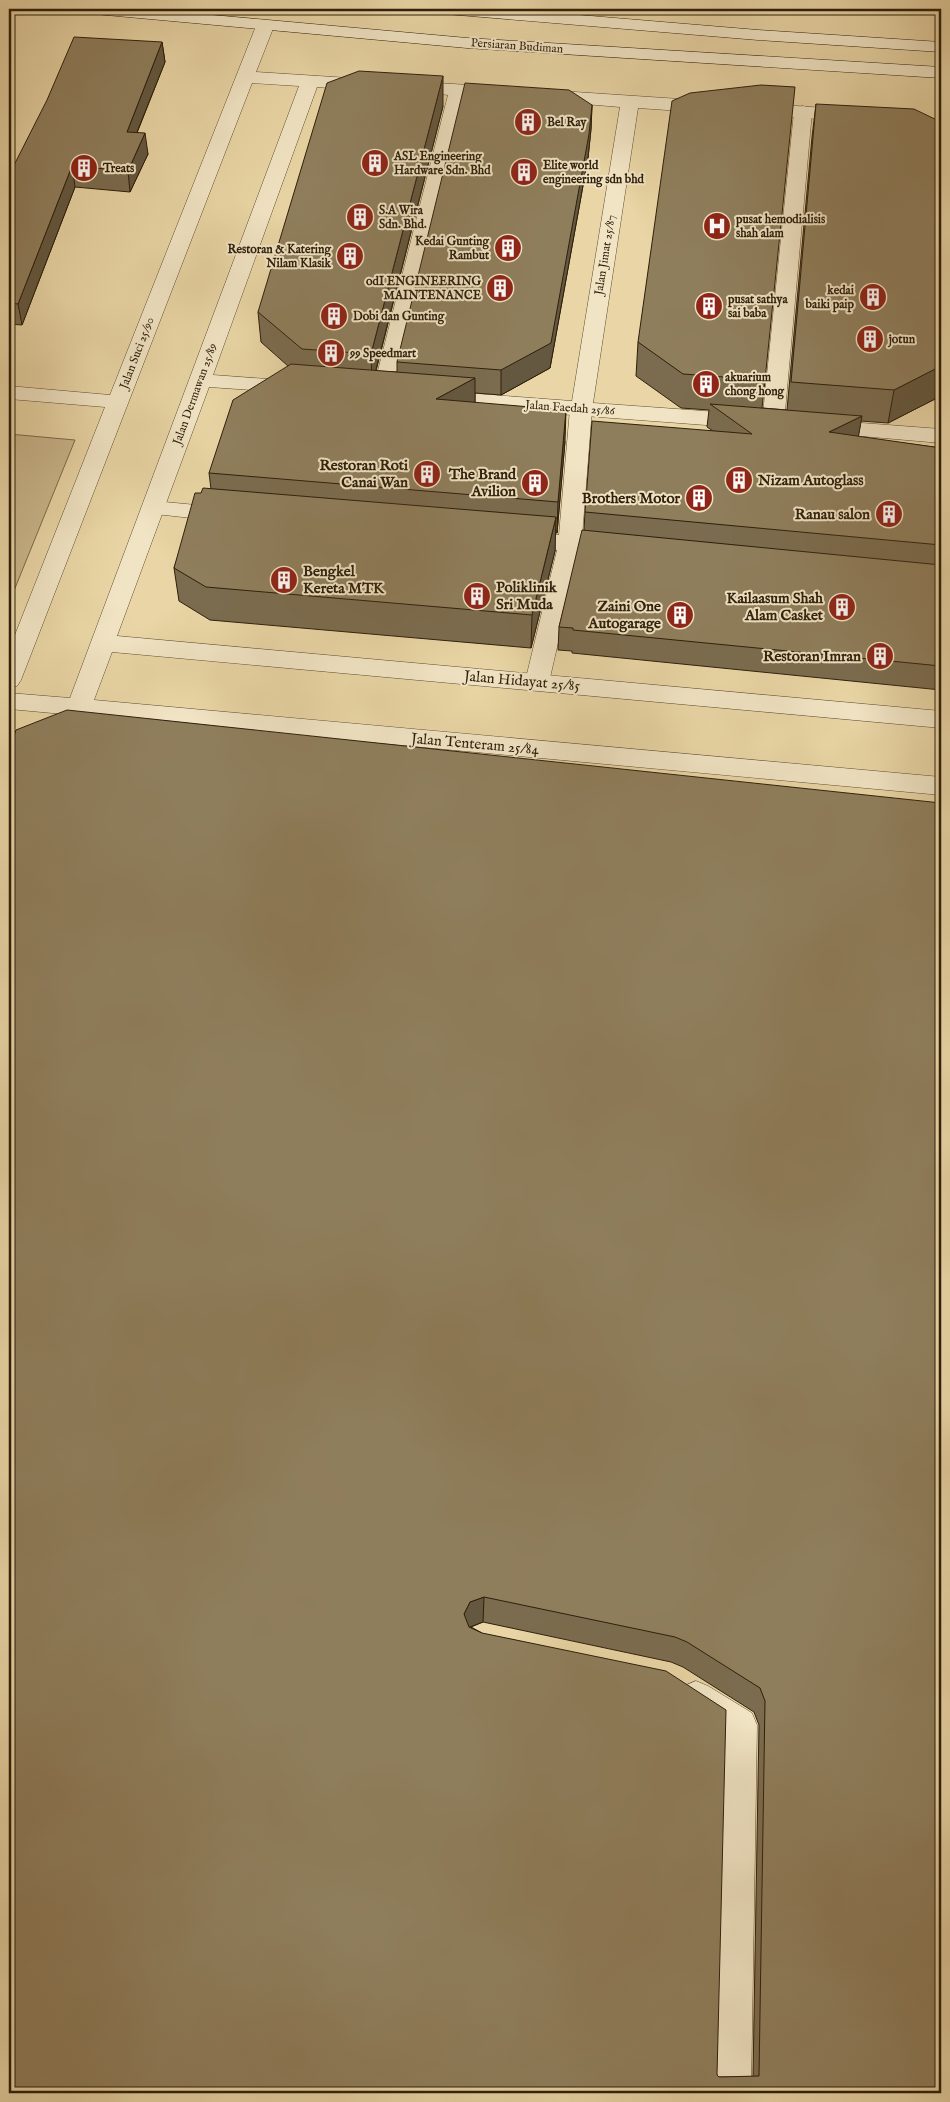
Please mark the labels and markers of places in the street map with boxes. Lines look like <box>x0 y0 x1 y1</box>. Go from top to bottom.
building icon: Bel Ray <box>513 107 543 137</box>
place label: Bel Ray <box>547 115 587 131</box>
building icon: ASL Engineering Hardware Sdn. Bhd <box>360 148 390 178</box>
place label: ASL Engineering Hardware Sdn. Bhd <box>393 149 491 178</box>
building icon: Treats <box>69 153 99 183</box>
building icon: Elite world engineering sdn bhd <box>509 157 539 187</box>
place label: Elite world engineering sdn bhd <box>543 158 645 188</box>
place label: Treats <box>102 161 135 176</box>
building icon: S.A Wira Sdn. Bhd. <box>345 202 375 232</box>
place label: S.A Wira Sdn. Bhd. <box>379 203 427 232</box>
hospital icon: pusat hemodialisis shah alam <box>702 211 732 241</box>
place label: pusat hemodialisis shah alam <box>735 212 826 241</box>
building icon: Kedai Gunting Rambut <box>493 233 523 263</box>
place label: Kedai Gunting Rambut <box>415 234 490 263</box>
building icon: Restoran & Katering Nilam Klasik <box>335 241 365 271</box>
place label: Restoran & Katering Nilam Klasik <box>227 242 332 271</box>
building icon: odI ENGINEERING MAINTENANCE <box>485 273 515 303</box>
place label: odI ENGINEERING MAINTENANCE <box>366 274 482 303</box>
building icon: kedai baiki paip <box>858 282 888 312</box>
place label: kedai baiki paip <box>805 283 855 313</box>
building icon: pusat sathya sai baba <box>694 291 724 321</box>
place label: pusat sathya sai baba <box>727 292 788 321</box>
building icon: Dobi dan Gunting <box>319 301 349 331</box>
place label: Dobi dan Gunting <box>353 309 445 325</box>
building icon: jotun <box>855 324 885 354</box>
place label: jotun <box>887 332 916 348</box>
building icon: 99 Speedmart <box>316 338 346 368</box>
place label: 99 Speedmart <box>349 346 417 362</box>
building icon: akuarium chong hong <box>691 369 721 399</box>
place label: akuarium chong hong <box>725 370 785 400</box>
place label: Restoran Roti Canai Wan <box>320 456 408 492</box>
building icon: Restoran Roti Canai Wan <box>412 459 442 489</box>
place label: The Brand Avilion <box>448 465 517 501</box>
building icon: Nizam Autoglass <box>724 465 754 495</box>
building icon: The Brand Avilion <box>520 468 550 498</box>
place label: Nizam Autoglass <box>757 471 864 490</box>
building icon: Brothers Motor <box>684 483 714 513</box>
place label: Brothers Motor <box>582 489 680 508</box>
building icon: Ranau salon <box>874 499 904 529</box>
place label: Ranau salon <box>795 505 870 524</box>
place label: Bengkel Kereta MTK <box>303 562 385 598</box>
building icon: Bengkel Kereta MTK <box>269 565 299 595</box>
place label: Poliklinik Sri Muda <box>496 578 558 614</box>
building icon: Poliklinik Sri Muda <box>462 581 492 611</box>
place label: Kailaasum Shah Alam Casket <box>727 589 824 625</box>
building icon: Kailaasum Shah Alam Casket <box>827 592 857 622</box>
place label: Zaini One Autogarage <box>587 597 661 633</box>
building icon: Zaini One Autogarage <box>665 600 695 630</box>
building icon: Restoran Imran <box>865 641 895 671</box>
place label: Restoran Imran <box>763 647 861 666</box>

